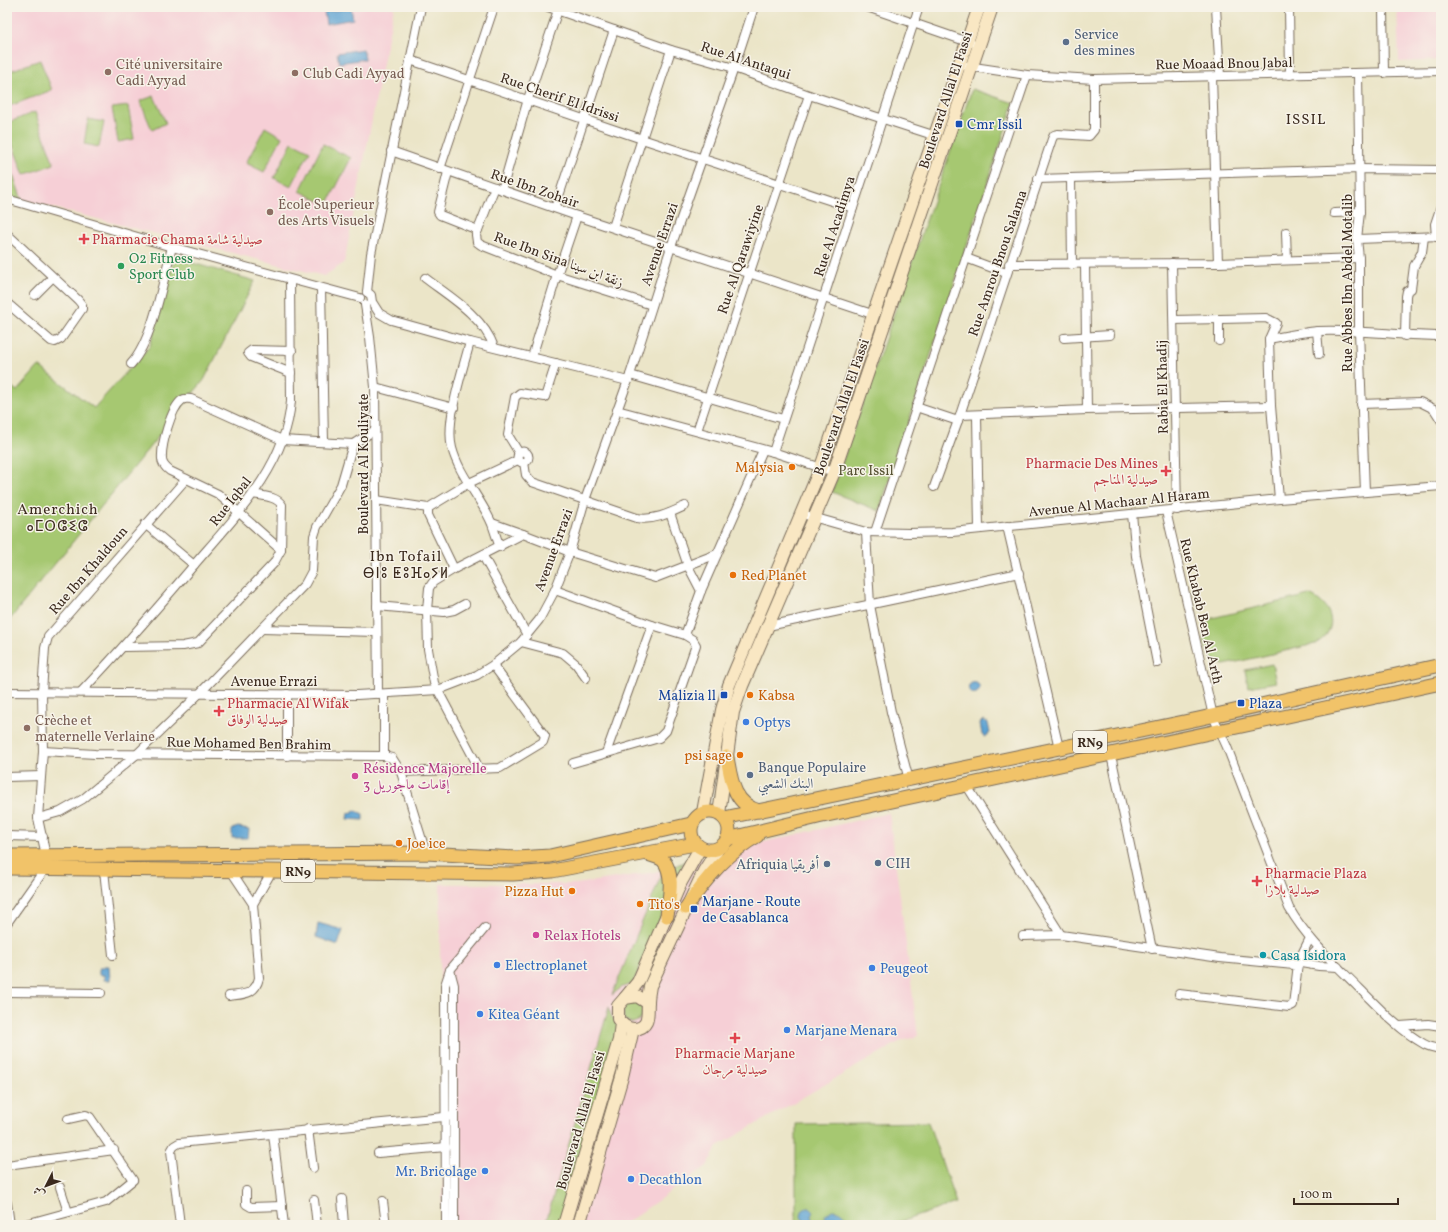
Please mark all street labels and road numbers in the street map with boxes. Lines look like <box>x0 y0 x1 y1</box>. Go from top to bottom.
street label: Boulevard Allal El Fassi <box>915 29 978 172</box>
street label: Rue Al Antaqui <box>698 38 793 85</box>
street label: Rue Moaad Bnou Jabal <box>1155 54 1293 75</box>
street label: Rue Cherif El Idrissi <box>497 69 622 128</box>
street label: Rue Ibn Zohair <box>488 165 581 213</box>
street label: Rue Al Acadimya <box>810 174 861 279</box>
street label: Rue Amrou Bnou Salama <box>964 188 1032 339</box>
street label: Rue Abbes Ibn Abdel Motalib <box>1339 194 1358 372</box>
street label: Avenue Errazi <box>637 200 684 289</box>
street label: Rue Al Qarawiyine <box>714 202 769 317</box>
street label: Rue Ibn Sina زنقة ابن سينا <box>491 228 626 293</box>
street label: Boulevard Allal El Fassi <box>810 337 875 478</box>
street label: Rabia El Khadij <box>1153 340 1174 434</box>
street label: Boulevard Al Kouliyate <box>355 393 374 534</box>
street label: Rue Iqbal <box>206 473 257 531</box>
street label: Avenue Al Machaar Al Haram <box>1028 485 1211 522</box>
street label: Avenue Errazi <box>531 506 578 595</box>
street label: Rue Ibn Khaldoun <box>45 523 133 619</box>
street label: Rue Khabab Ben Al Arth <box>1175 537 1227 686</box>
street label: Avenue Errazi <box>231 673 317 692</box>
road number: RN9 <box>1073 731 1107 753</box>
street label: Rue Mohamed Ben Brahim <box>166 734 332 755</box>
road number: RN9 <box>281 860 315 882</box>
street label: Boulevard Allal El Fassi <box>553 1049 610 1192</box>

